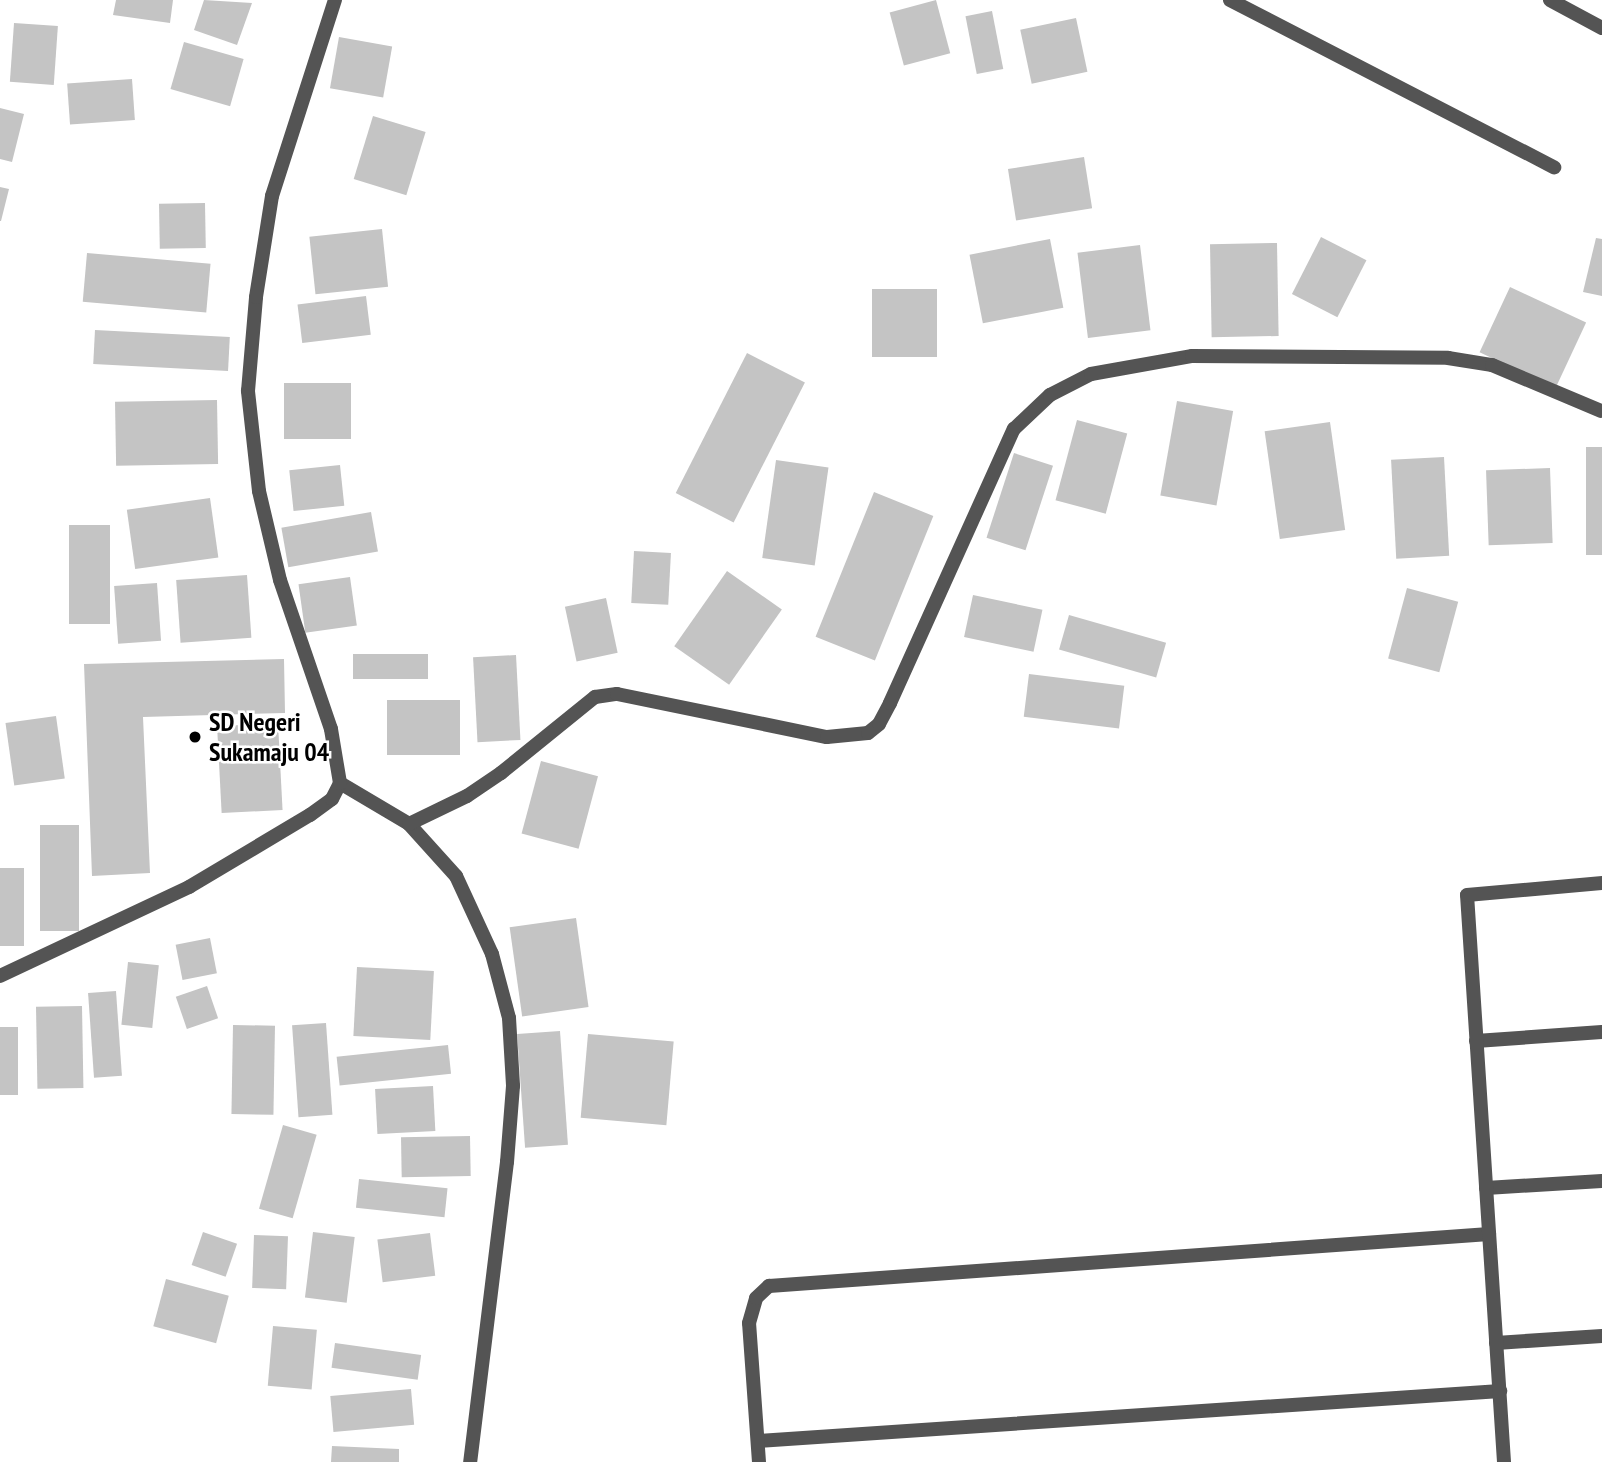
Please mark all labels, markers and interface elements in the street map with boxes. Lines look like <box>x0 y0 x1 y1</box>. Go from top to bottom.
place label: SD Negeri Sukamaju 04 <box>209 706 329 768</box>
marker: SD Negeri Sukamaju 04 <box>187 729 203 745</box>

